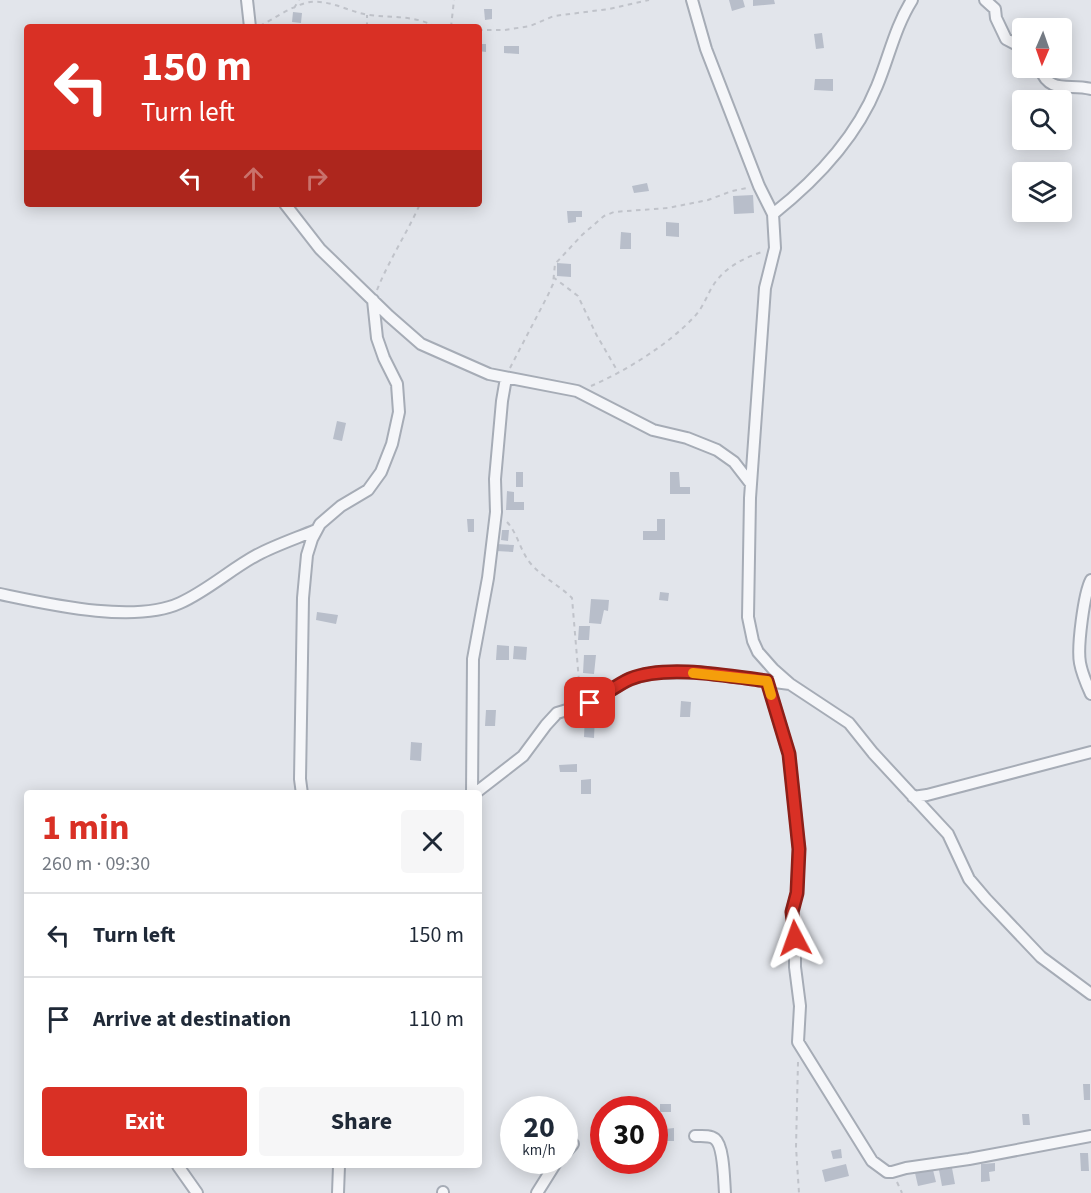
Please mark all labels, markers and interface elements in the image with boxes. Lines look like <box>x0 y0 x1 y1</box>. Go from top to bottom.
north arrow <box>1012 18 1072 78</box>
map controls <box>1012 18 1072 222</box>
text: 150 m <box>141 37 252 97</box>
icon: left <box>42 48 120 126</box>
button: search <box>1012 90 1072 150</box>
text: Turn left <box>141 93 235 132</box>
icon: left <box>174 162 207 195</box>
icon: ahead <box>237 162 270 195</box>
icon: right <box>300 162 333 195</box>
button: layers <box>1012 162 1072 222</box>
pin <box>564 677 615 728</box>
icon: arrive <box>573 686 606 719</box>
text: 1 min <box>42 802 130 853</box>
button: close <box>401 810 464 873</box>
text: 260 m · 09:30 <box>42 850 150 878</box>
position arrow <box>763 906 827 970</box>
icon: left <box>42 919 75 952</box>
text: Turn left <box>93 919 175 951</box>
text: 150 m <box>409 919 464 951</box>
icon: arrive <box>42 1003 75 1036</box>
text: Arrive at destination <box>93 1003 291 1035</box>
text: 110 m <box>409 1003 464 1035</box>
button: Exit <box>42 1087 247 1156</box>
button: Share <box>259 1087 464 1156</box>
speed limit sign: 30 <box>590 1096 668 1174</box>
text: 20 <box>523 1106 555 1149</box>
text: km/h <box>522 1140 556 1161</box>

